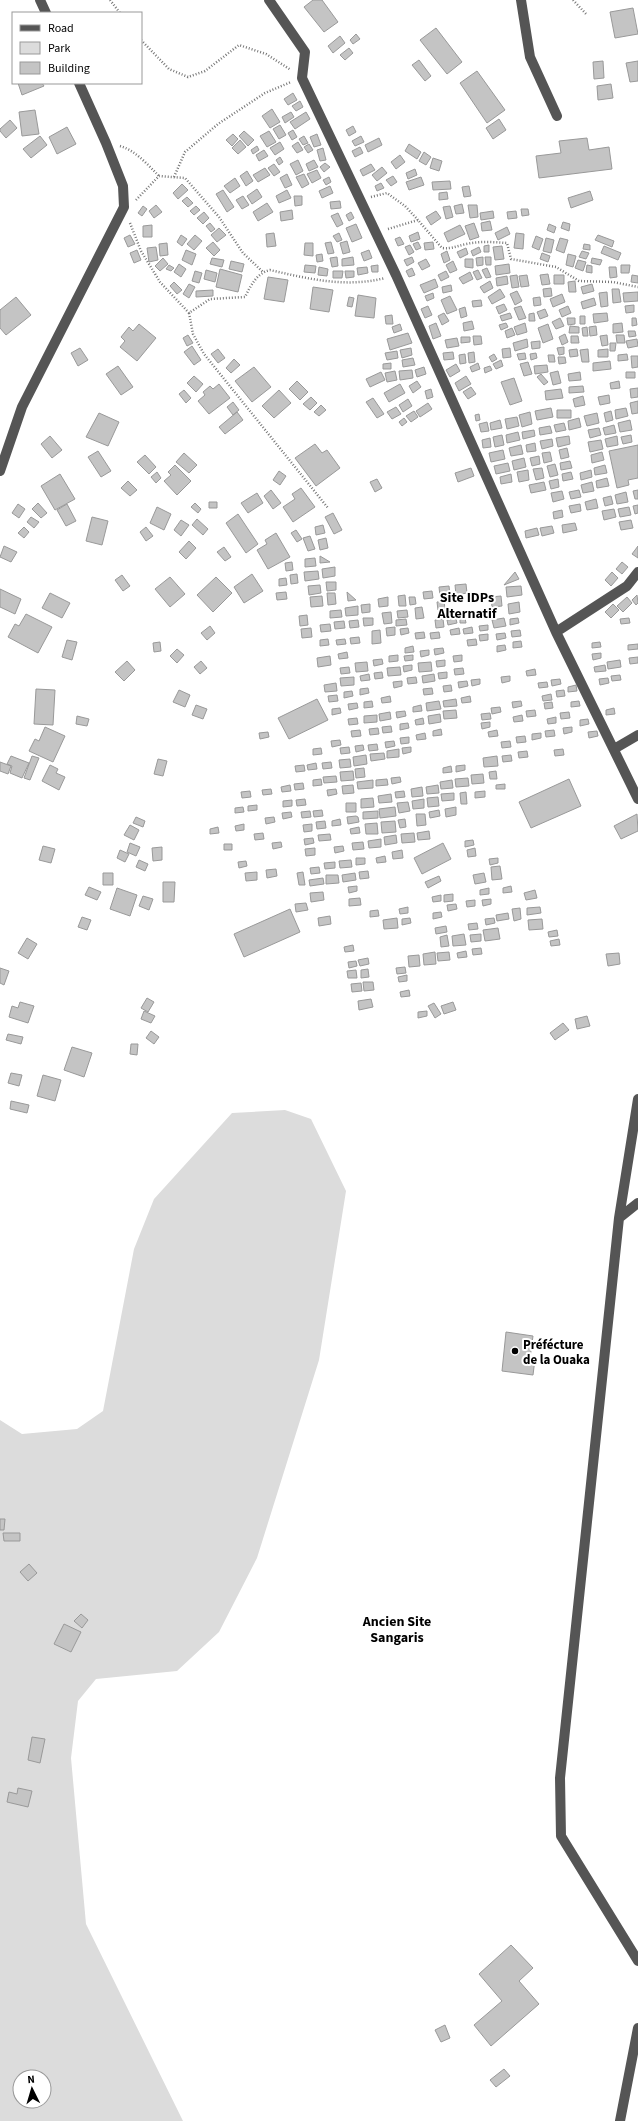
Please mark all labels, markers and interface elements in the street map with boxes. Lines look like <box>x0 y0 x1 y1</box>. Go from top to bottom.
legend <box>12 12 142 84</box>
text: Road <box>48 20 74 37</box>
text: Park <box>48 40 70 57</box>
text: Building <box>48 60 90 77</box>
district label: Site IDPs Alternatif <box>436 588 498 624</box>
place label: Préfécture de la Ouaka <box>523 1336 590 1369</box>
marker: Préfécture de la Ouaka <box>510 1346 520 1356</box>
district label: Ancien Site Sangaris <box>362 1612 431 1648</box>
north arrow <box>12 2069 52 2109</box>
text: N <box>27 2072 35 2087</box>

